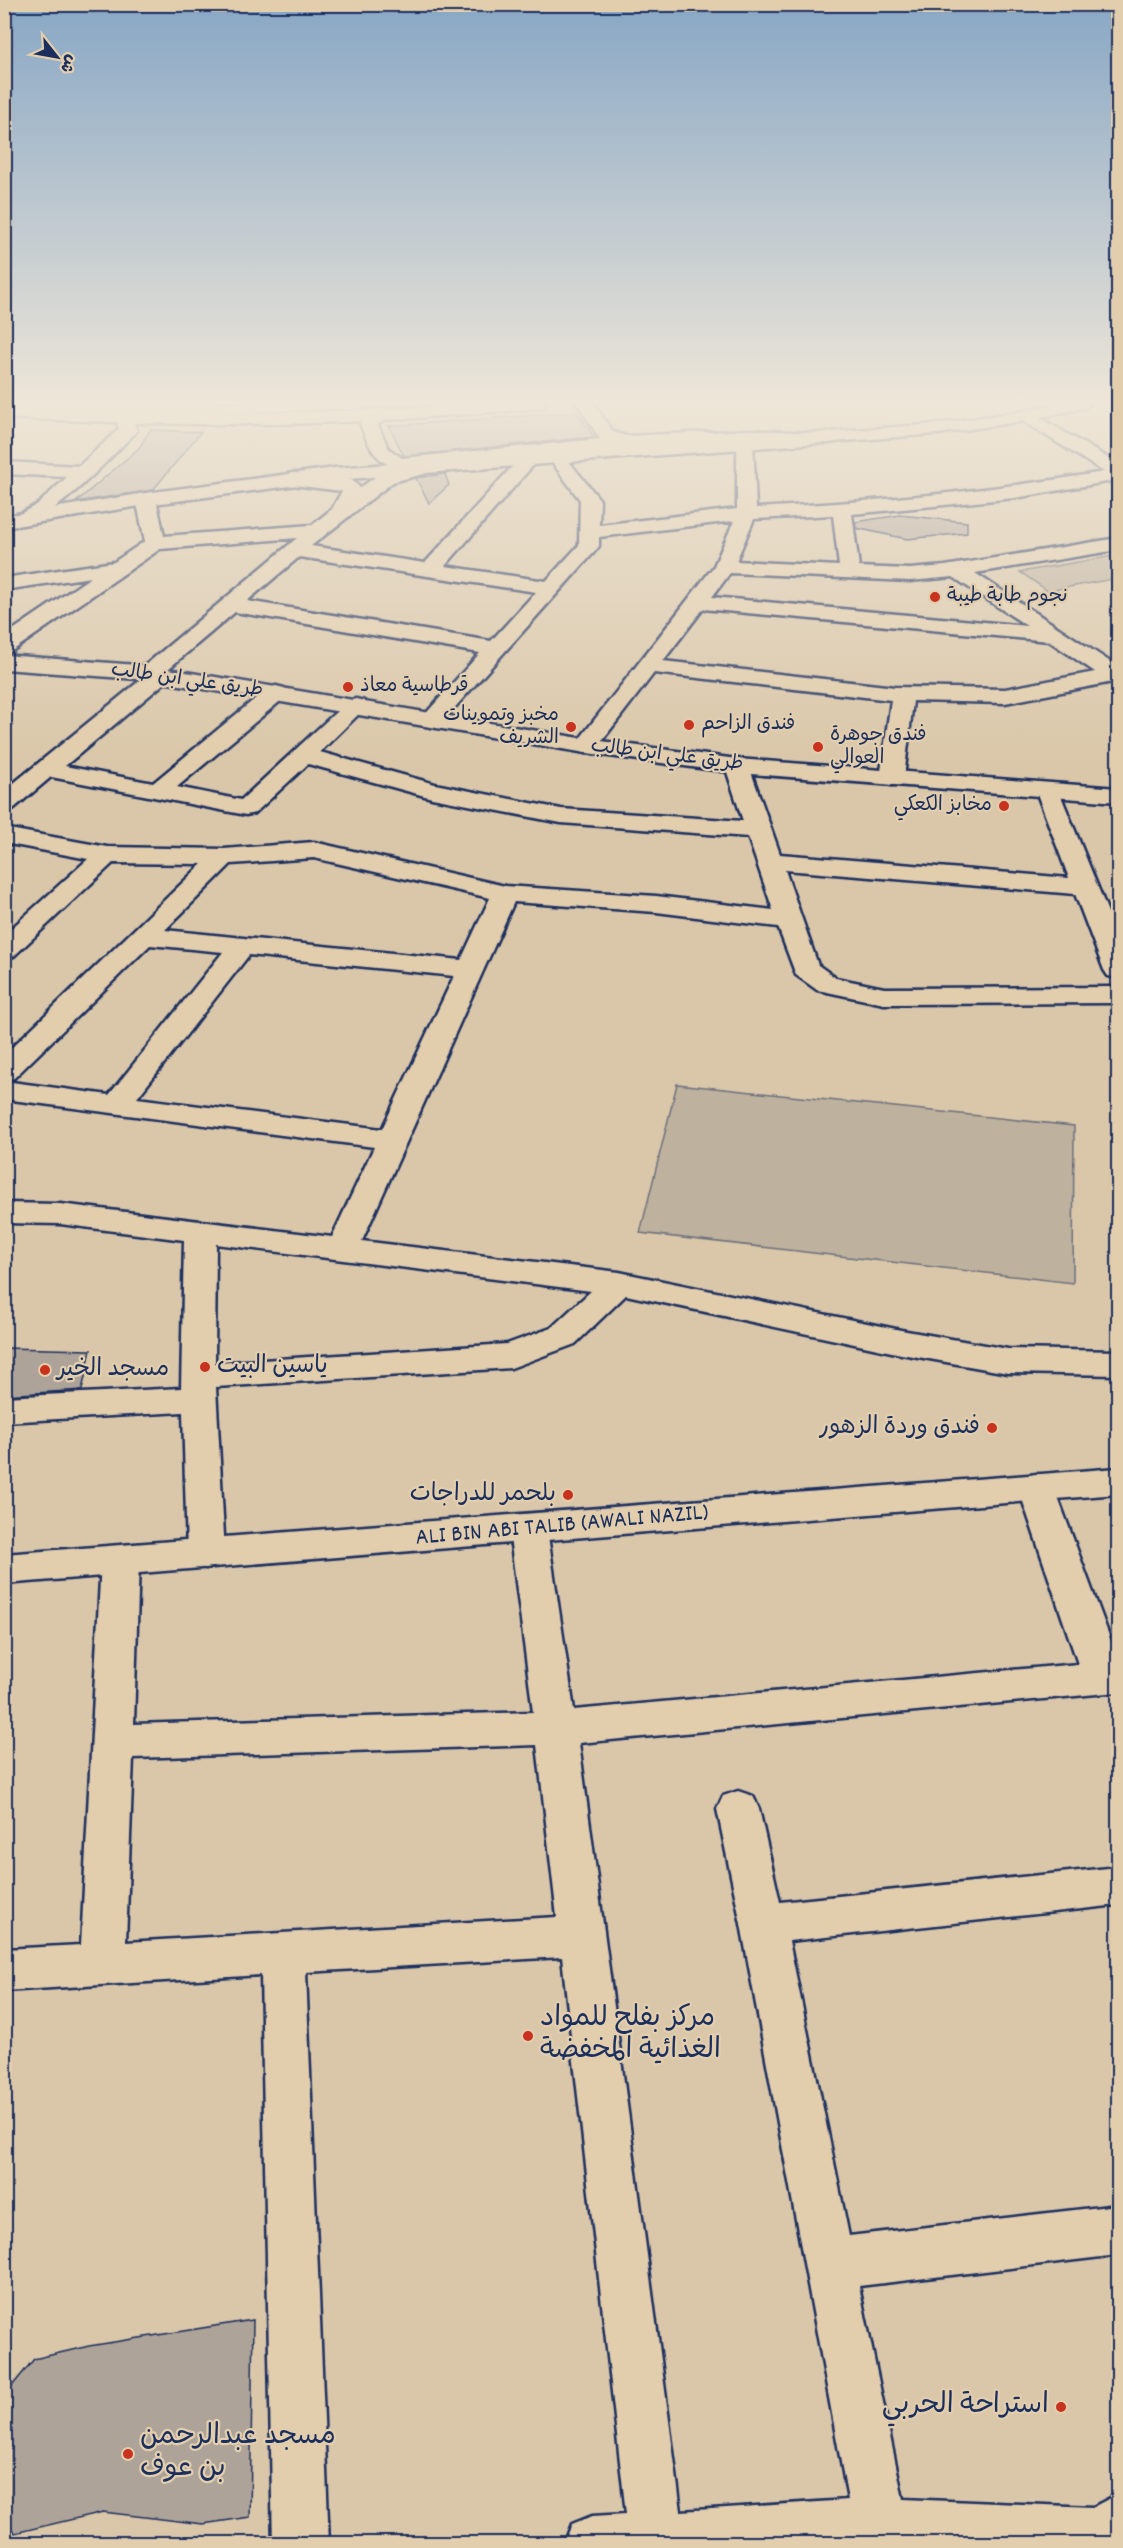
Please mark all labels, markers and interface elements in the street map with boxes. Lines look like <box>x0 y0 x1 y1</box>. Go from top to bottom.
north arrow <box>27 27 87 87</box>
text: ش <box>53 50 82 77</box>
place label: نجوم طابة طيبة <box>947 583 1068 611</box>
marker: نجوم طابة طيبة <box>928 590 942 604</box>
street label: طريق علي ابن طالب <box>109 656 265 707</box>
place label: قرطاسية معاذ <box>360 673 469 701</box>
marker: قرطاسية معاذ <box>341 680 355 694</box>
place label: مخبز وتموينات الشريف <box>443 702 559 753</box>
place label: فندق الزاحم <box>701 711 795 739</box>
marker: فندق الزاحم <box>682 718 696 732</box>
marker: مخبز وتموينات الشريف <box>564 720 578 734</box>
place label: فندق جوهرة العوالي <box>830 722 927 774</box>
street label: طريق علي ابن طالب <box>589 733 745 780</box>
marker: فندق جوهرة العوالي <box>811 740 825 754</box>
place label: مخابز الكعكي <box>894 792 992 821</box>
marker: مخابز الكعكي <box>997 799 1011 813</box>
place label: ياسين البيت <box>217 1350 328 1384</box>
place label: مسجد الخير <box>55 1353 169 1387</box>
marker: ياسين البيت <box>198 1360 212 1374</box>
marker: مسجد الخير <box>38 1363 52 1377</box>
place label: فندق وردة الزهور <box>818 1411 980 1445</box>
marker: فندق وردة الزهور <box>985 1421 999 1435</box>
place label: بلحمر للدراجات <box>410 1478 556 1512</box>
marker: بلحمر للدراجات <box>561 1488 575 1502</box>
street label: ALI BIN ABI TALIB (AWALI NAZIL) <box>414 1496 710 1556</box>
place label: مركز بفلح للمواد الغذائية المخفضة <box>540 2000 721 2072</box>
marker: مركز بفلح للمواد الغذائية المخفضة <box>521 2029 535 2043</box>
place label: استراحة الحربي <box>882 2387 1049 2427</box>
marker: استراحة الحربي <box>1054 2400 1068 2414</box>
place label: مسجد عبدالرحمن بن عوف <box>140 2418 336 2490</box>
marker: مسجد عبدالرحمن بن عوف <box>121 2447 135 2461</box>

